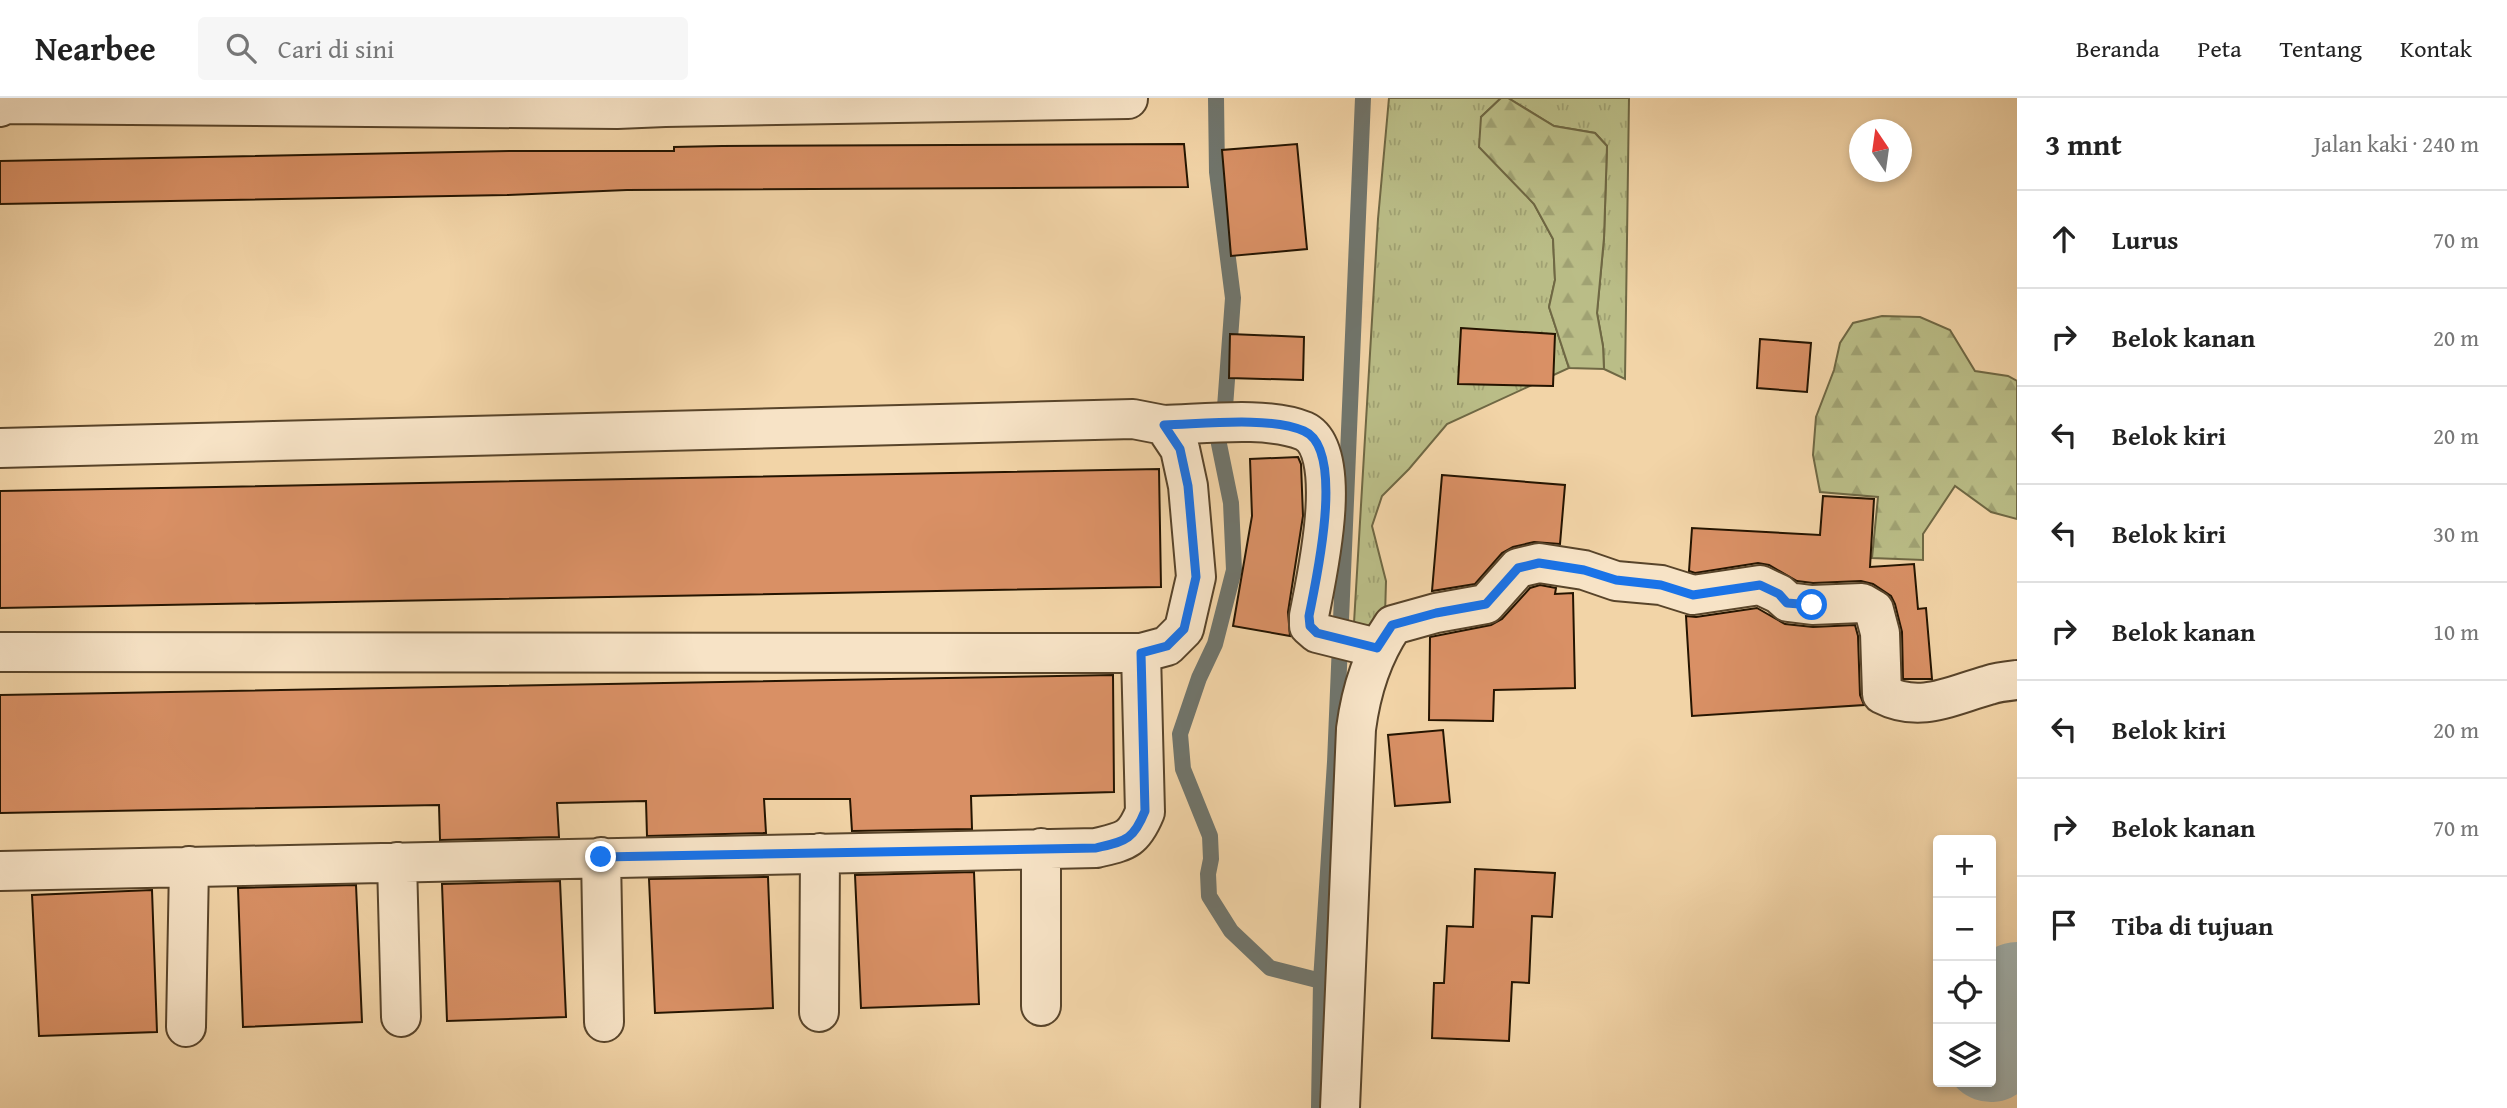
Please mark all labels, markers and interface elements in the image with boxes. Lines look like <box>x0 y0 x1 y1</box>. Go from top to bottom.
search box <box>198 17 688 80</box>
text: Nearbee <box>35 24 156 72</box>
icon: search <box>222 29 260 67</box>
text: Cari di sini <box>278 29 394 68</box>
text: Beranda <box>2076 31 2160 66</box>
text: Peta <box>2198 31 2242 66</box>
text: Tentang <box>2280 31 2362 66</box>
text: Kontak <box>2400 31 2472 66</box>
north arrow <box>1849 119 1912 182</box>
text: 3 mnt <box>2045 122 2122 166</box>
text: Jalan kaki · 240 m <box>2314 127 2479 160</box>
icon: ahead <box>2045 220 2083 258</box>
text: Lurus <box>2112 220 2178 259</box>
text: 70 m <box>2433 223 2479 256</box>
icon: right <box>2045 318 2083 356</box>
text: Belok kanan <box>2112 318 2255 357</box>
text: 20 m <box>2433 321 2479 354</box>
icon: left <box>2045 416 2083 454</box>
text: Belok kiri <box>2112 416 2226 455</box>
text: 20 m <box>2433 419 2479 452</box>
icon: left <box>2045 514 2083 552</box>
text: Belok kiri <box>2112 514 2226 553</box>
text: 30 m <box>2433 517 2479 550</box>
route start <box>1796 589 1827 620</box>
icon: right <box>2045 612 2083 650</box>
text: Belok kanan <box>2112 612 2255 651</box>
text: 10 m <box>2433 615 2479 648</box>
icon: left <box>2045 710 2083 748</box>
text: Belok kiri <box>2112 710 2226 749</box>
text: 20 m <box>2433 713 2479 746</box>
icon: right <box>2045 808 2083 846</box>
text: Belok kanan <box>2112 808 2255 847</box>
text: 70 m <box>2433 811 2479 844</box>
map controls <box>1933 835 1996 1087</box>
button: + <box>1933 835 1996 898</box>
route end <box>585 841 616 872</box>
button: − <box>1933 898 1996 961</box>
icon: arrive <box>2045 906 2083 944</box>
text: Tiba di tujuan <box>2112 906 2273 945</box>
button: locate <box>1933 961 1996 1024</box>
button: layers <box>1933 1024 1996 1087</box>

